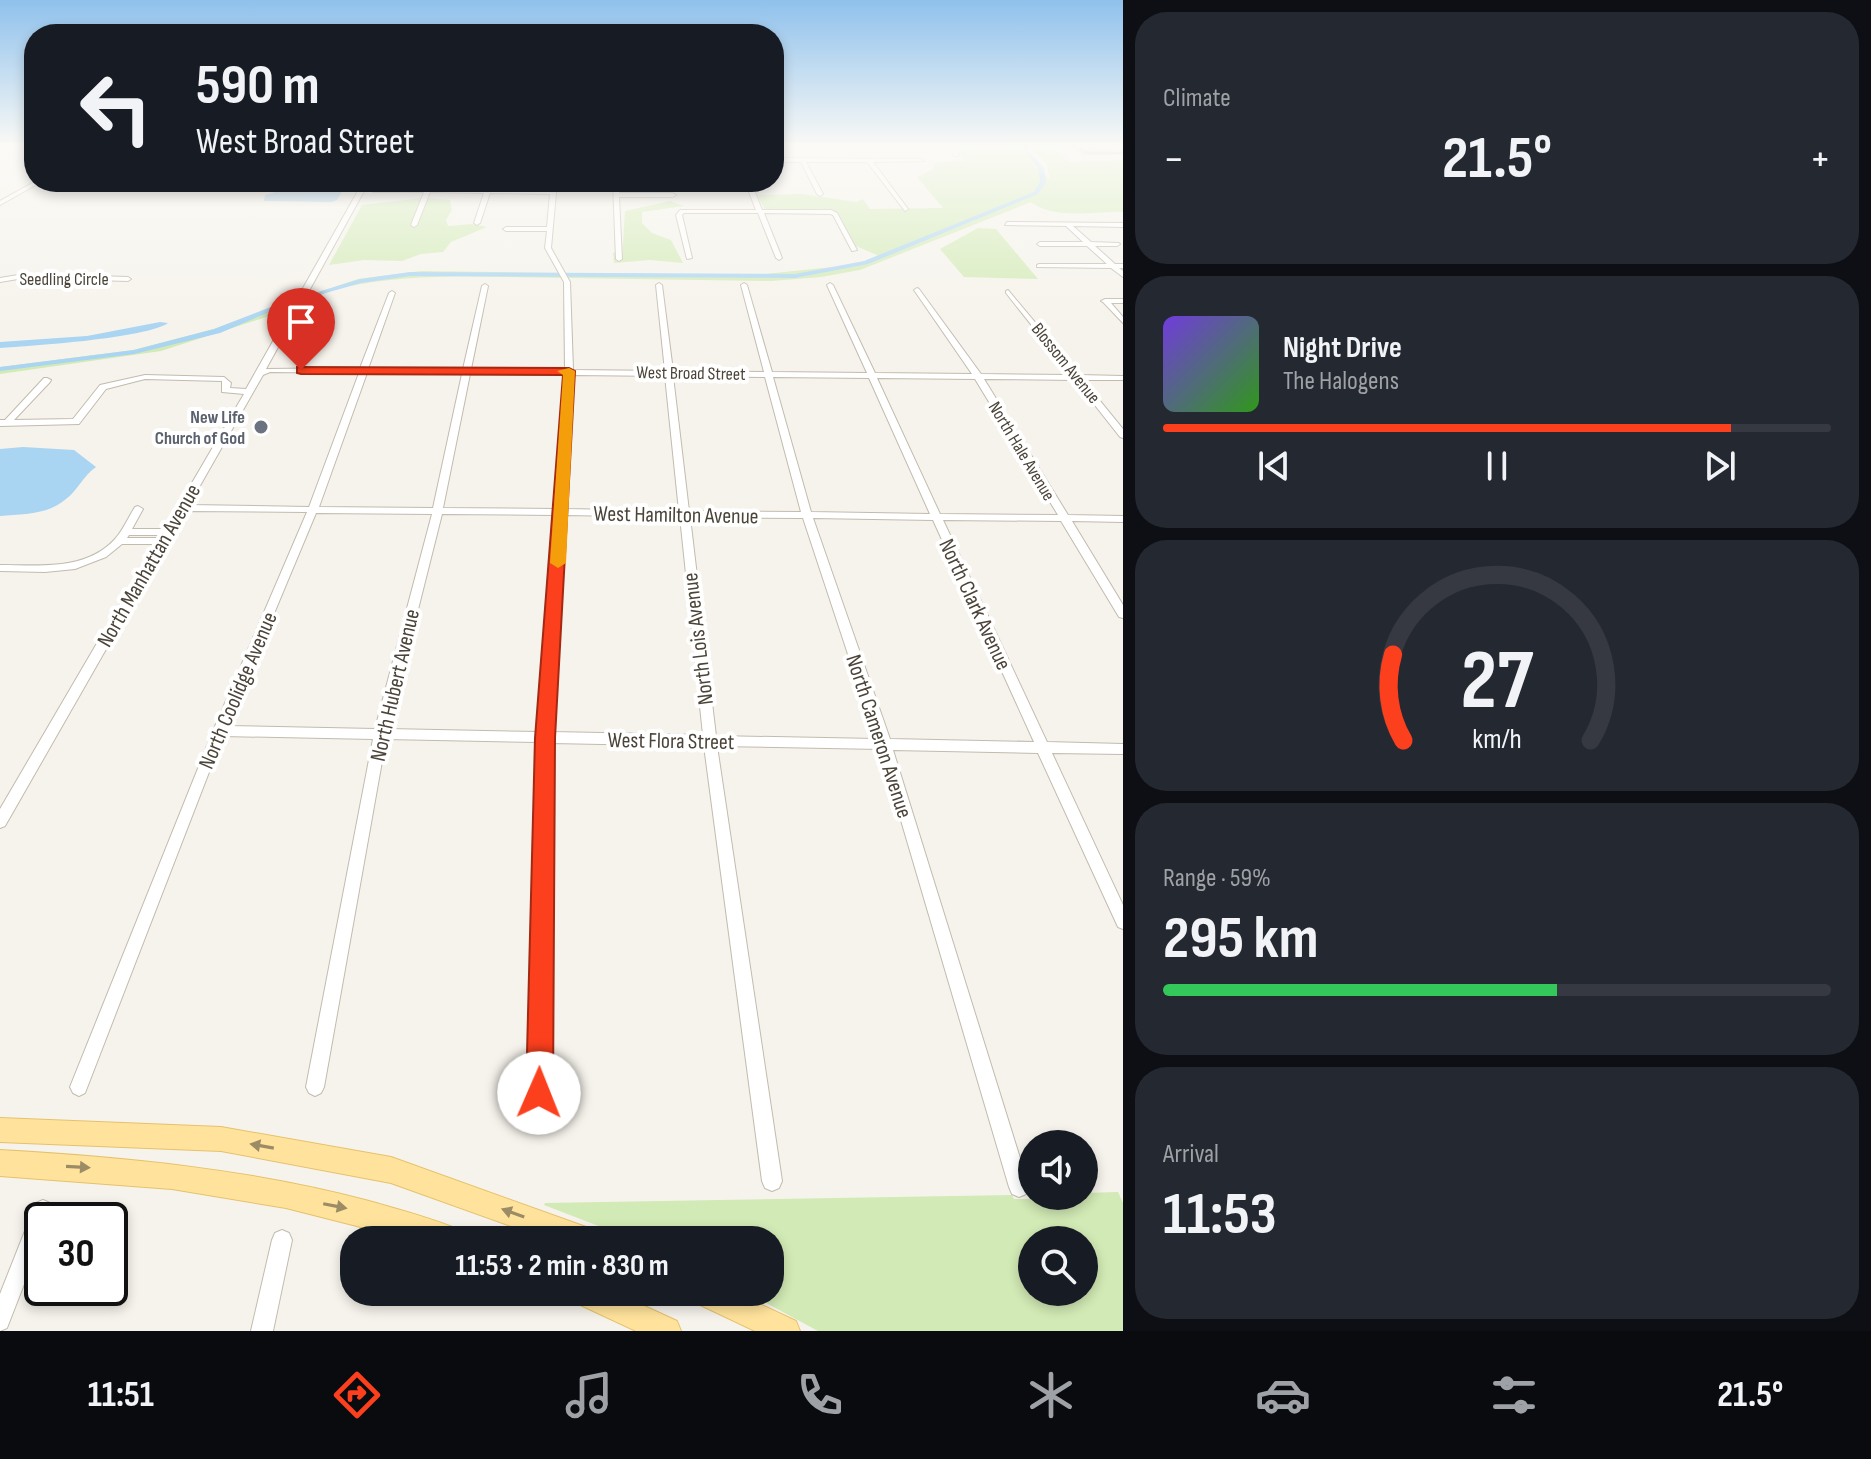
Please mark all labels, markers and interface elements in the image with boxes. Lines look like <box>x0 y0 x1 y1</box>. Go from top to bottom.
text: 590 m <box>196 53 320 120</box>
icon: left <box>64 56 168 160</box>
text: Climate <box>1163 83 1231 114</box>
text: West Broad Street <box>196 121 414 164</box>
text: 21.5° <box>1442 123 1552 195</box>
text: − <box>1163 133 1185 186</box>
text: + <box>1809 133 1831 186</box>
street label: Seedling Circle <box>19 269 109 290</box>
pin <box>267 288 335 370</box>
icon: arrive <box>279 300 323 344</box>
street label: Blossom Avenue <box>1027 319 1104 408</box>
text: Night Drive <box>1283 330 1402 366</box>
street label: West Broad Street <box>636 362 746 385</box>
text: The Halogens <box>1283 366 1399 397</box>
street label: North Hale Avenue <box>984 398 1059 505</box>
place label: New Life Church of God <box>155 407 245 449</box>
marker: New Life Church of God <box>252 418 270 436</box>
icon: previous <box>1252 444 1296 488</box>
icon: pause <box>1475 444 1519 488</box>
icon: next <box>1698 444 1742 488</box>
street label: North Manhattan Avenue <box>92 479 207 652</box>
street label: West Hamilton Avenue <box>593 501 759 530</box>
street label: North Clark Avenue <box>932 535 1017 675</box>
street label: North Lois Avenue <box>677 571 720 706</box>
street label: North Hubert Avenue <box>365 607 426 764</box>
street label: North Coolidge Avenue <box>193 608 284 773</box>
text: 27 <box>1461 632 1534 732</box>
street label: North Cameron Avenue <box>839 651 918 822</box>
text: km/h <box>1472 723 1522 758</box>
street label: West Flora Street <box>607 727 735 756</box>
text: Range · 59% <box>1163 863 1271 894</box>
text: 295 km <box>1163 903 1319 975</box>
position arrow <box>497 1051 581 1135</box>
map controls <box>1018 1130 1098 1306</box>
button: sound <box>1018 1130 1098 1210</box>
text: Arrival <box>1163 1139 1219 1170</box>
one-way arrow <box>249 1140 274 1152</box>
one-way arrow <box>66 1160 91 1173</box>
text: 11:53 <box>1163 1179 1277 1251</box>
one-way arrow <box>322 1200 347 1213</box>
speed limit sign: 30 <box>24 1202 128 1306</box>
one-way arrow <box>500 1206 524 1218</box>
button: search <box>1018 1226 1098 1306</box>
text: 11:53 · 2 min · 830 m <box>455 1248 669 1284</box>
icon: directions <box>329 1367 385 1423</box>
icon: music <box>561 1367 617 1423</box>
icon: phone <box>792 1367 848 1423</box>
icon: climate <box>1023 1367 1079 1423</box>
icon: car <box>1255 1367 1311 1423</box>
icon: filters <box>1486 1367 1542 1423</box>
text: 11:51 <box>88 1374 154 1417</box>
text: 21.5° <box>1717 1374 1783 1417</box>

